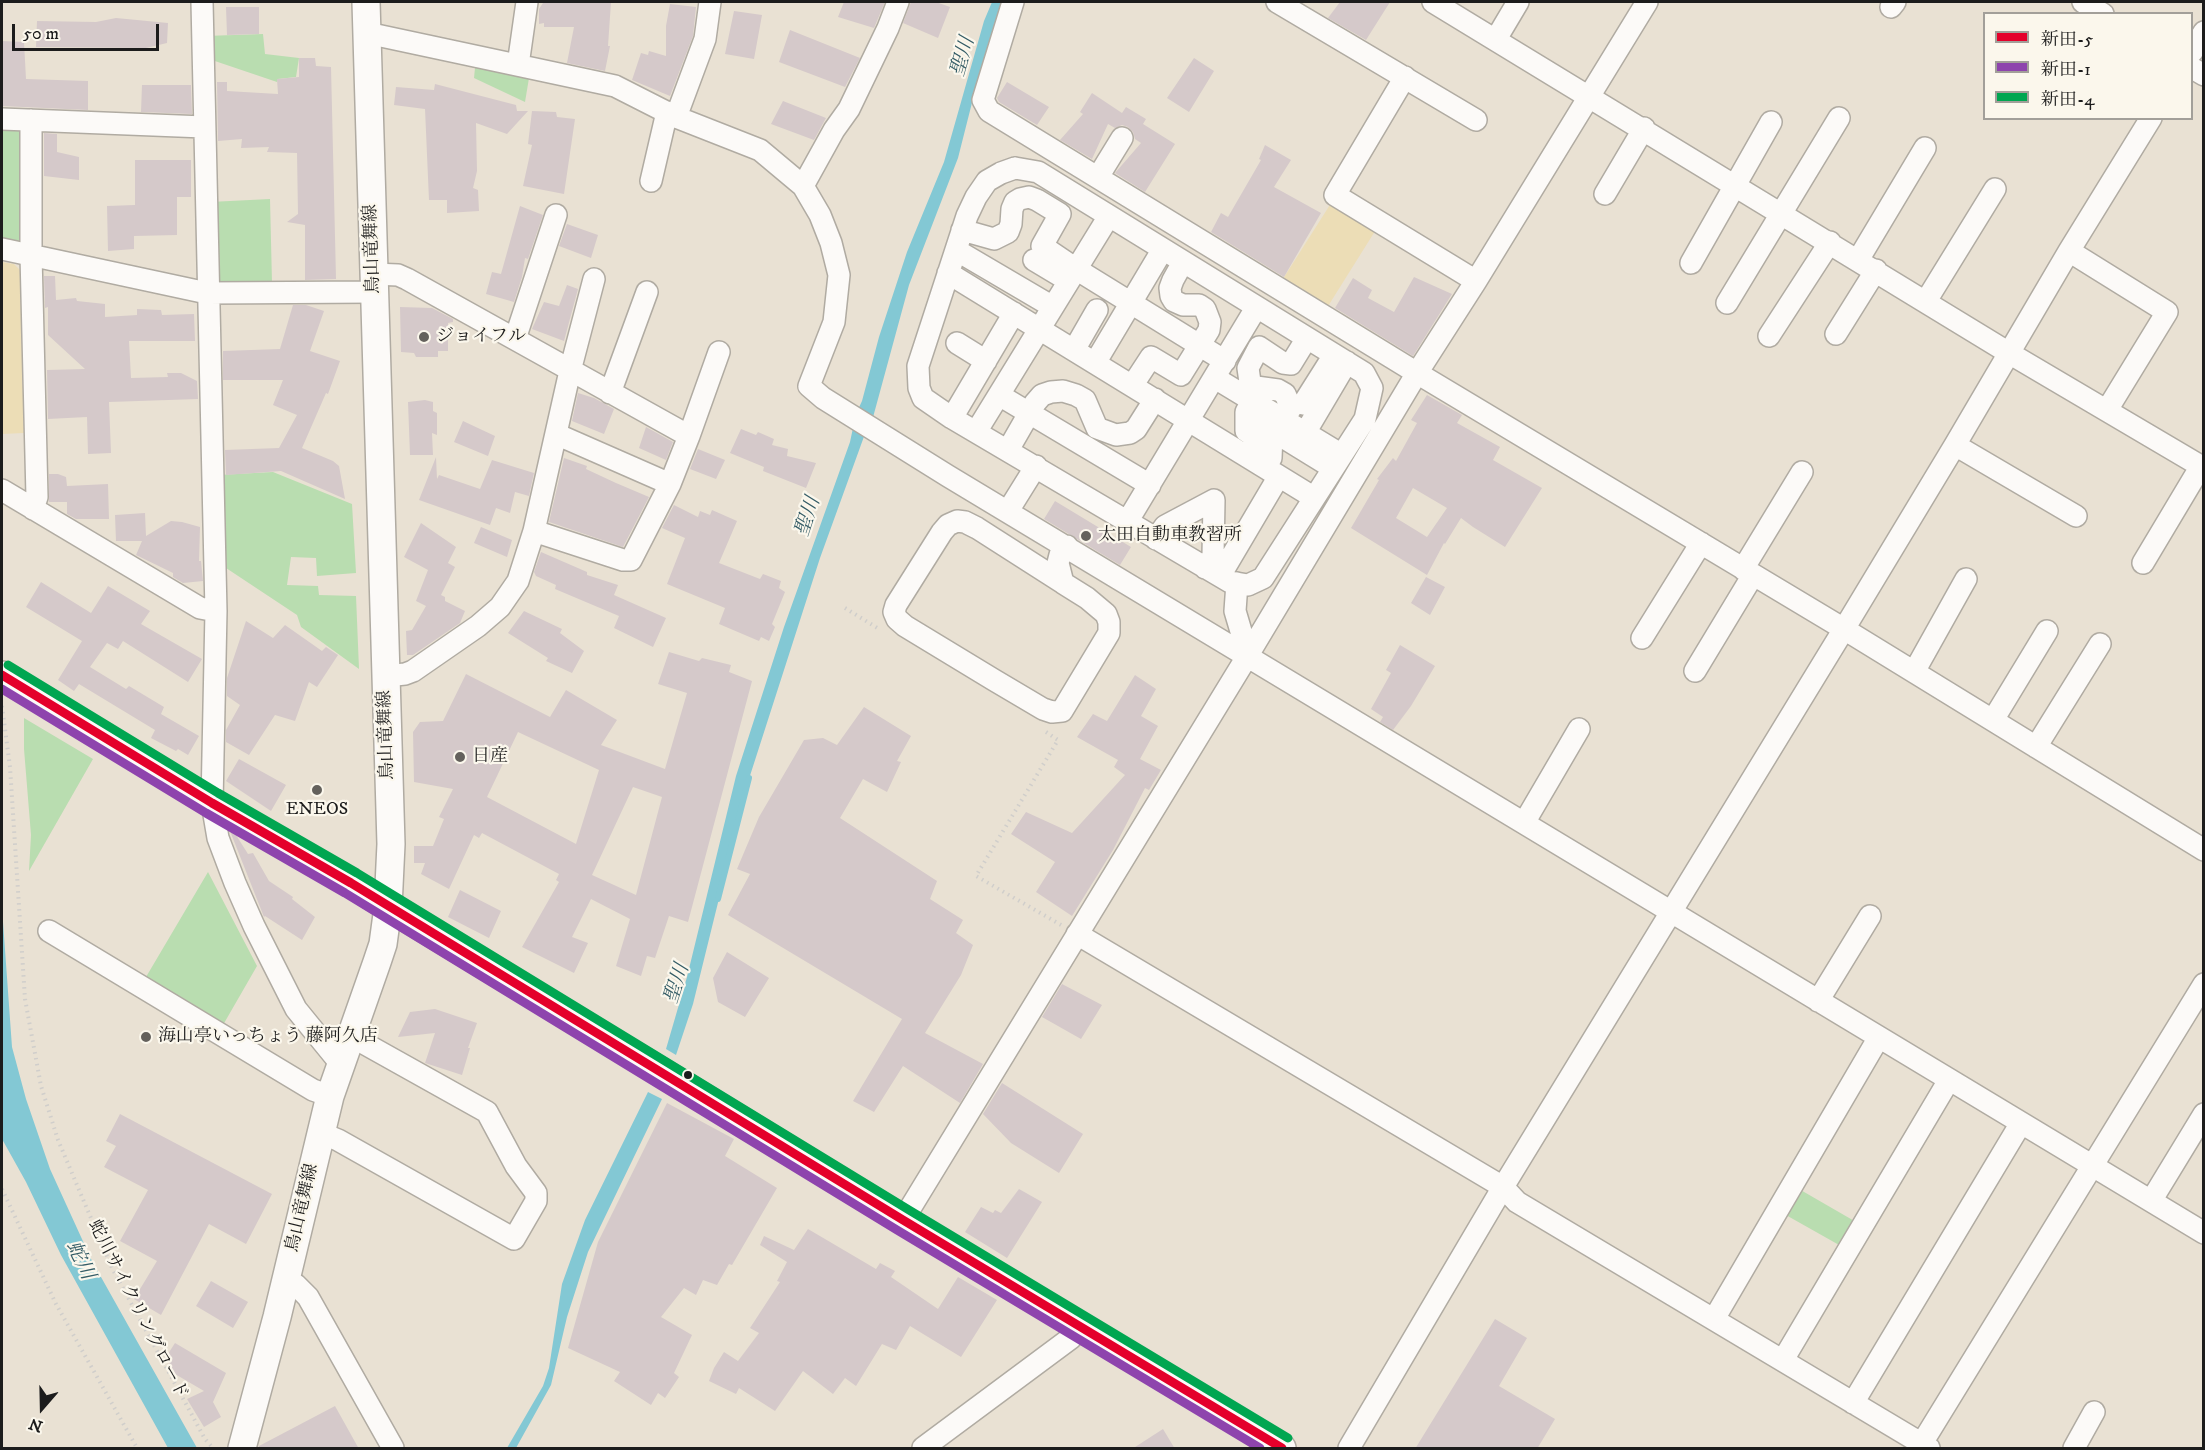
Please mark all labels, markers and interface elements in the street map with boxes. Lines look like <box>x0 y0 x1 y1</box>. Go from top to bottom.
scale bar <box>15 12 162 50</box>
legend <box>1983 12 2193 120</box>
text: 50 m <box>23 23 59 45</box>
text: 新田-5 <box>2041 29 2093 51</box>
water label: 聖川 <box>947 34 981 80</box>
text: 新田-1 <box>2041 59 2091 81</box>
text: 新田-4 <box>2041 89 2095 111</box>
street label: 鳥山竜舞線 <box>361 204 385 294</box>
place label: ジョイフル <box>436 326 526 348</box>
marker: ジョイフル <box>417 330 431 344</box>
water label: 聖川 <box>791 494 827 540</box>
place label: 太田自動車教習所 <box>1098 525 1242 547</box>
marker: 太田自動車教習所 <box>1079 529 1093 543</box>
street label: 鳥山竜舞線 <box>375 690 399 780</box>
place label: 日産 <box>472 746 508 768</box>
marker: 日産 <box>453 750 467 764</box>
marker: ENEOS <box>310 783 324 797</box>
place label: ENEOS <box>286 799 348 821</box>
water label: 聖川 <box>660 961 696 1007</box>
place label: 海山亭いっちょう 藤阿久店 <box>158 1026 378 1048</box>
marker: 海山亭いっちょう 藤阿久店 <box>139 1030 153 1044</box>
unlabelled marker <box>682 1069 694 1081</box>
street label: 鳥山竜舞線 <box>282 1162 324 1254</box>
street label: 蛇川サイクリングロード <box>82 1217 192 1403</box>
water label: 蛇川 <box>59 1238 99 1284</box>
north arrow <box>12 1378 72 1438</box>
text: N <box>26 1413 45 1437</box>

